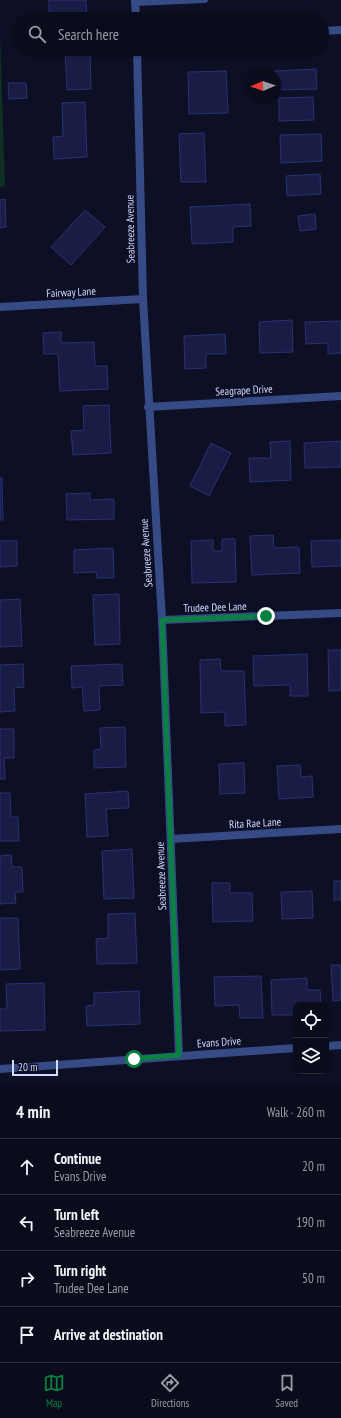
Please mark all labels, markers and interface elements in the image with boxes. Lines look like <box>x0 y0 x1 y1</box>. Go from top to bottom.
search box <box>12 12 329 56</box>
icon: search <box>26 23 48 45</box>
text: Search here <box>58 25 119 44</box>
north arrow <box>245 68 281 104</box>
street label: Seabreeze Avenue <box>122 194 138 263</box>
street label: Fairway Lane <box>46 284 97 300</box>
street label: Seagrape Drive <box>215 381 274 398</box>
street label: Seabreeze Avenue <box>137 518 155 588</box>
street label: Trudee Dee Lane <box>183 599 247 615</box>
route end <box>257 607 275 625</box>
street label: Rita Rae Lane <box>229 815 282 831</box>
street label: Seabreeze Avenue <box>153 841 169 911</box>
map controls <box>293 1002 329 1074</box>
button: locate <box>293 1002 329 1038</box>
street label: Evans Drive <box>196 1033 242 1051</box>
button: layers <box>293 1038 329 1074</box>
route start <box>125 1050 143 1068</box>
scale bar <box>12 1058 58 1077</box>
text: 20 m <box>18 1060 37 1074</box>
text: 4 min <box>16 1101 50 1123</box>
text: Walk · 260 m <box>267 1104 325 1121</box>
text: Continue <box>54 1149 101 1168</box>
icon: ahead <box>16 1156 38 1178</box>
text: 20 m <box>302 1158 325 1175</box>
text: Evans Drive <box>54 1168 106 1185</box>
text: Turn left <box>54 1205 99 1224</box>
icon: left <box>16 1212 38 1234</box>
text: 190 m <box>296 1214 325 1231</box>
text: Seabreeze Avenue <box>54 1224 135 1241</box>
text: Turn right <box>54 1261 106 1280</box>
icon: right <box>16 1268 38 1290</box>
text: 50 m <box>302 1270 325 1287</box>
text: Trudee Dee Lane <box>54 1280 129 1297</box>
icon: arrive <box>16 1324 38 1346</box>
text: Arrive at destination <box>54 1325 163 1344</box>
tab: Map <box>43 1372 65 1410</box>
tab: Directions <box>151 1372 189 1410</box>
tab: Saved <box>275 1372 298 1410</box>

